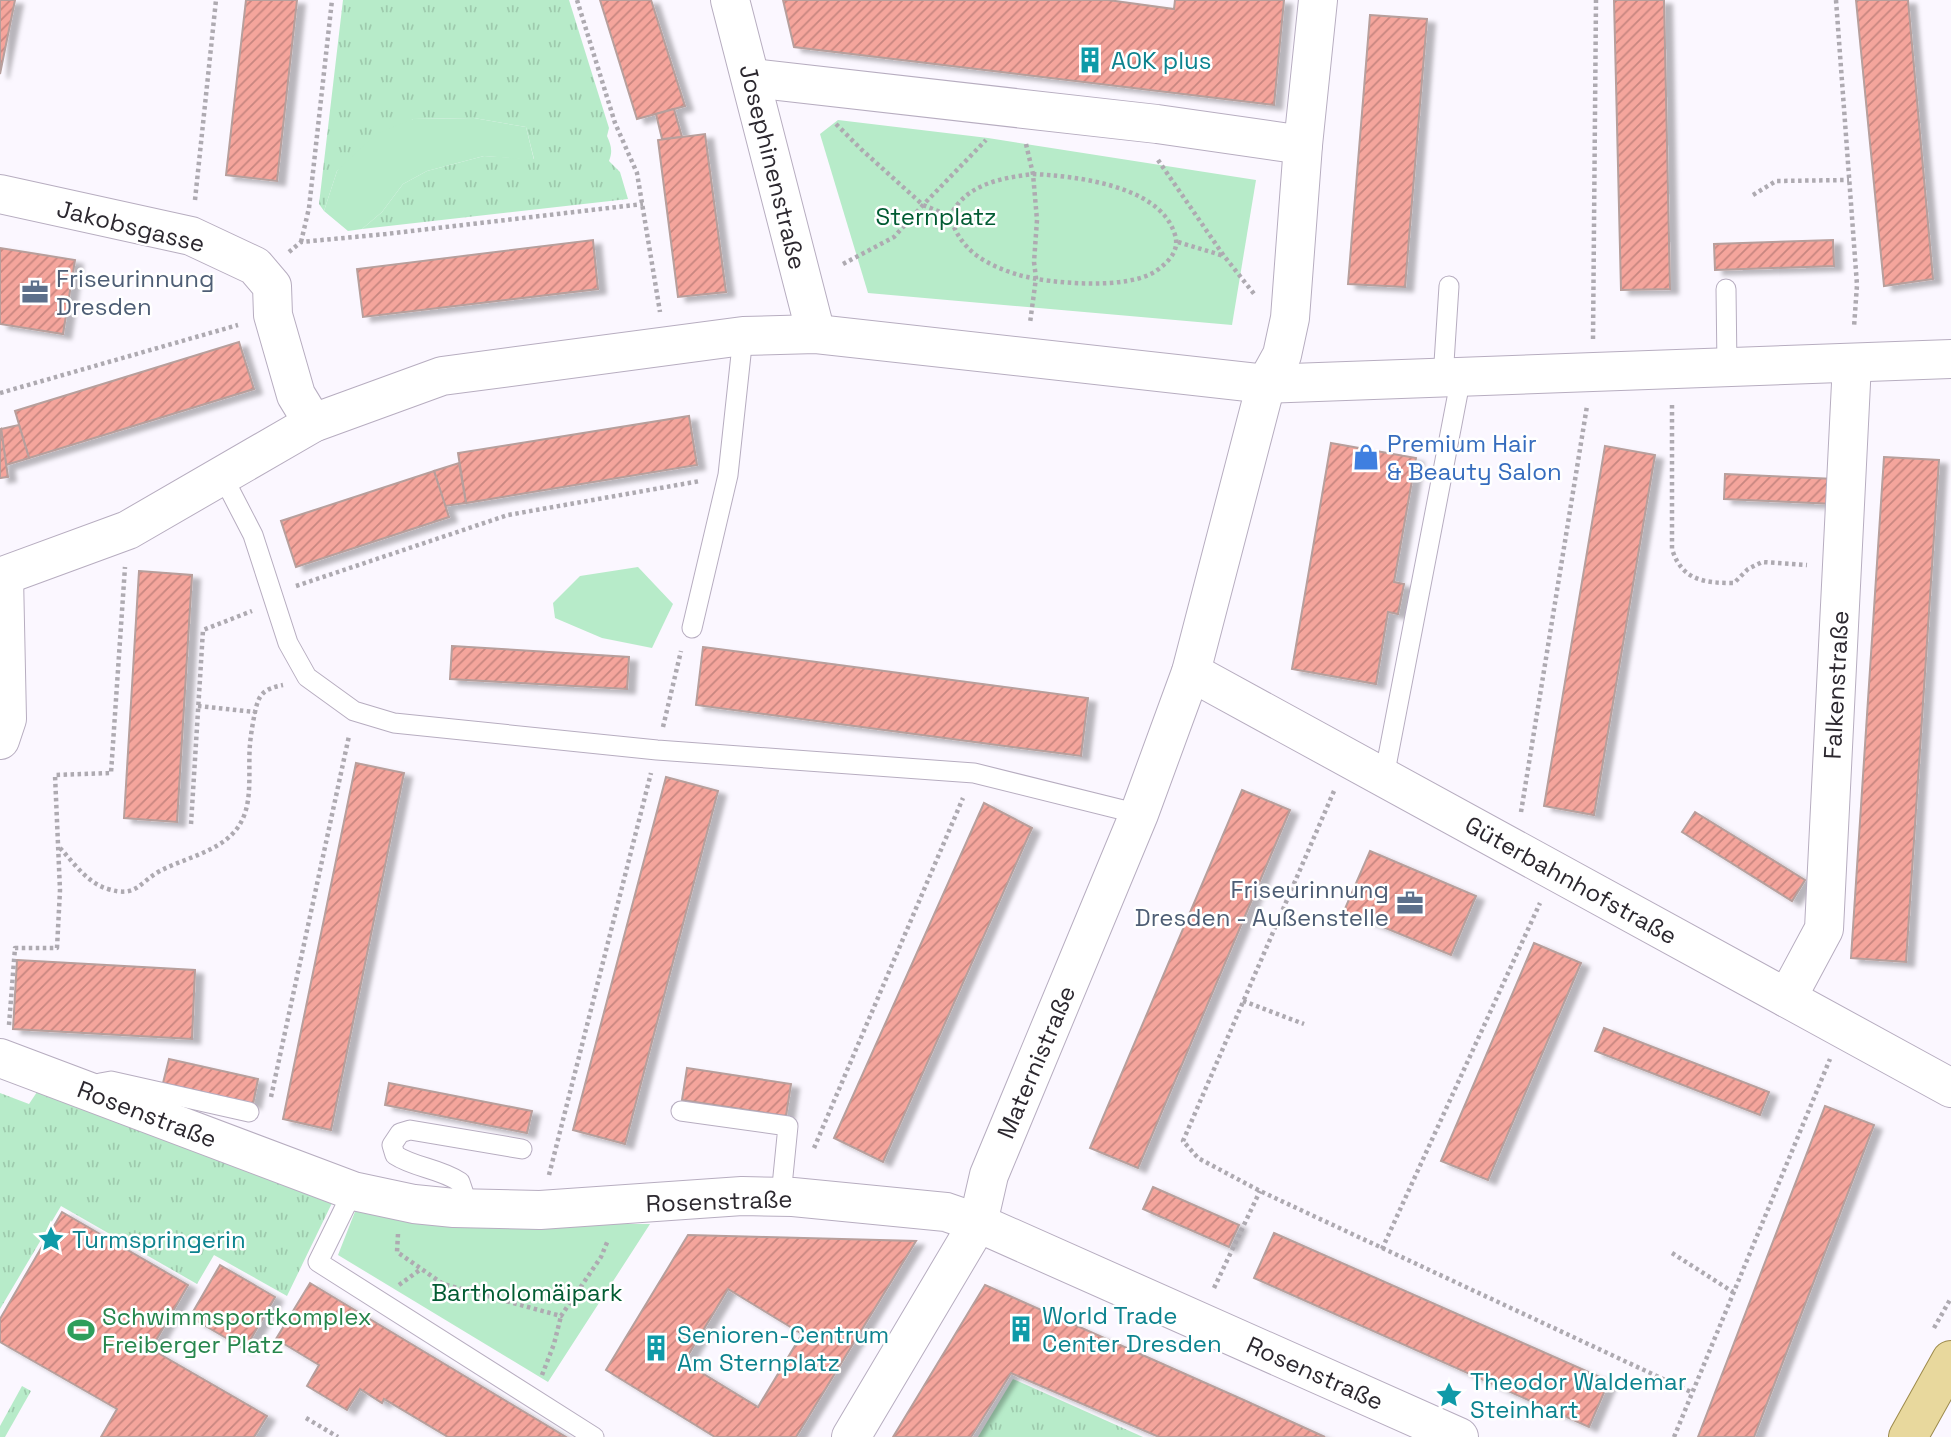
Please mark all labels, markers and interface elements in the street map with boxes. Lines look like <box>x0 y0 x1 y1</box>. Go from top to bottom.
building icon: AOK plus <box>1075 45 1105 75</box>
place label: AOK plus <box>1111 45 1211 76</box>
street label: Josephinenstraße <box>733 61 813 273</box>
street label: Jakobsgasse <box>54 193 208 259</box>
park label: Sternplatz <box>875 201 997 232</box>
place label: Friseurinnung Dresden <box>56 263 214 322</box>
office icon: Friseurinnung Dresden <box>20 277 50 307</box>
place label: Premium Hair & Beauty Salon <box>1387 428 1562 487</box>
shop icon: Premium Hair & Beauty Salon <box>1351 442 1381 472</box>
street label: Falkenstraße <box>1817 610 1855 760</box>
street label: Güterbahnhofstraße <box>1460 809 1682 951</box>
place label: Friseurinnung Dresden - Außenstelle <box>1135 874 1389 933</box>
office icon: Friseurinnung Dresden - Außenstelle <box>1395 888 1425 918</box>
street label: Maternistraße <box>990 981 1082 1143</box>
street label: Rosenstraße <box>73 1073 221 1155</box>
street label: Rosenstraße <box>645 1183 793 1219</box>
place icon: Turmspringerin <box>36 1224 66 1254</box>
place label: Turmspringerin <box>72 1224 246 1255</box>
park label: Bartholomäipark <box>431 1277 623 1308</box>
place label: World Trade Center Dresden <box>1042 1300 1222 1359</box>
place label: Schwimmsportkomplex Freiberger Platz <box>102 1301 372 1360</box>
building icon: World Trade Center Dresden <box>1006 1314 1036 1344</box>
sports icon: Schwimmsportkomplex Freiberger Platz <box>66 1315 96 1345</box>
place label: Senioren-Centrum Am Sternplatz <box>677 1319 889 1378</box>
street label: Rosenstraße <box>1242 1329 1388 1417</box>
building icon: Senioren-Centrum Am Sternplatz <box>641 1333 671 1363</box>
place label: Theodor Waldemar Steinhart <box>1470 1366 1687 1425</box>
place icon: Theodor Waldemar Steinhart <box>1434 1380 1464 1410</box>

